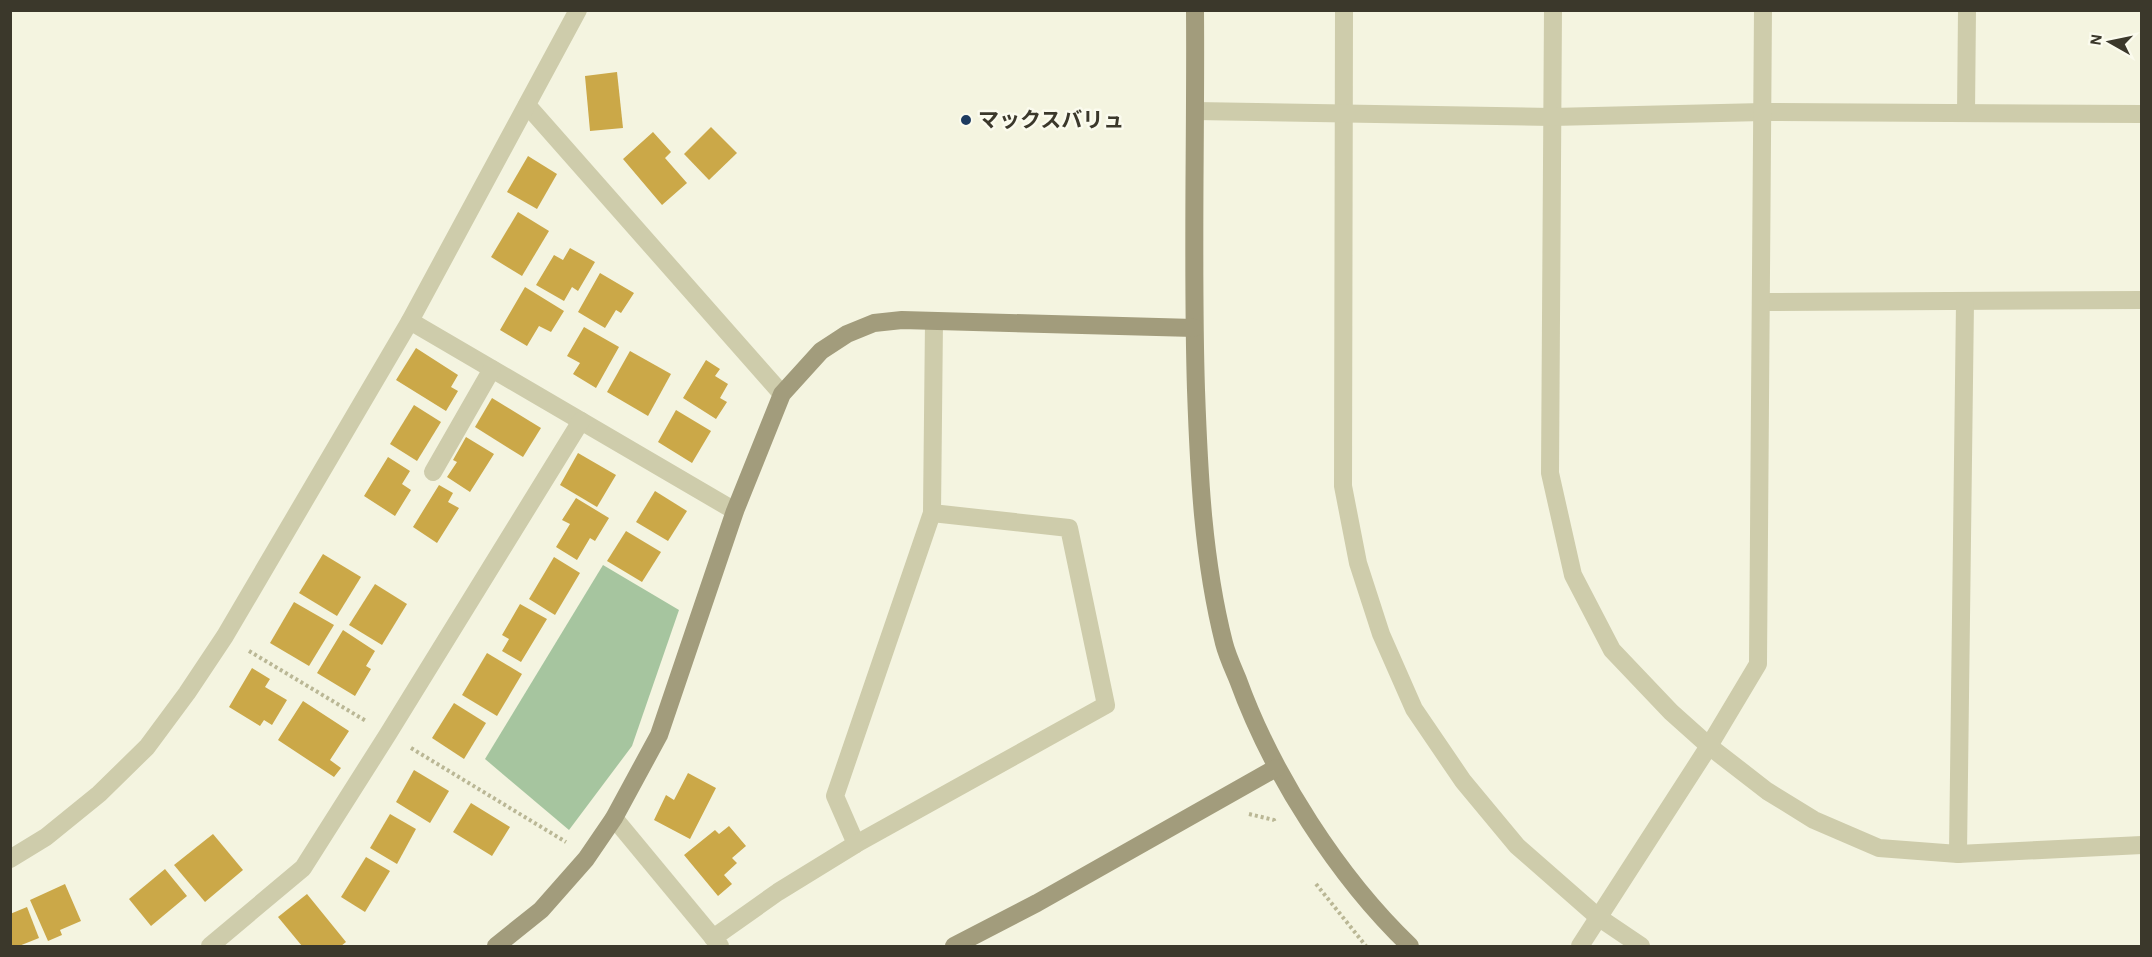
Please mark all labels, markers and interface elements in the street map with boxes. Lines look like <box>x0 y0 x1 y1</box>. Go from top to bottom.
north arrow <box>2080 12 2140 72</box>
text: N <box>2087 33 2105 47</box>
place label: マックスバリュ <box>978 109 1124 131</box>
marker: マックスバリュ <box>959 113 973 127</box>

